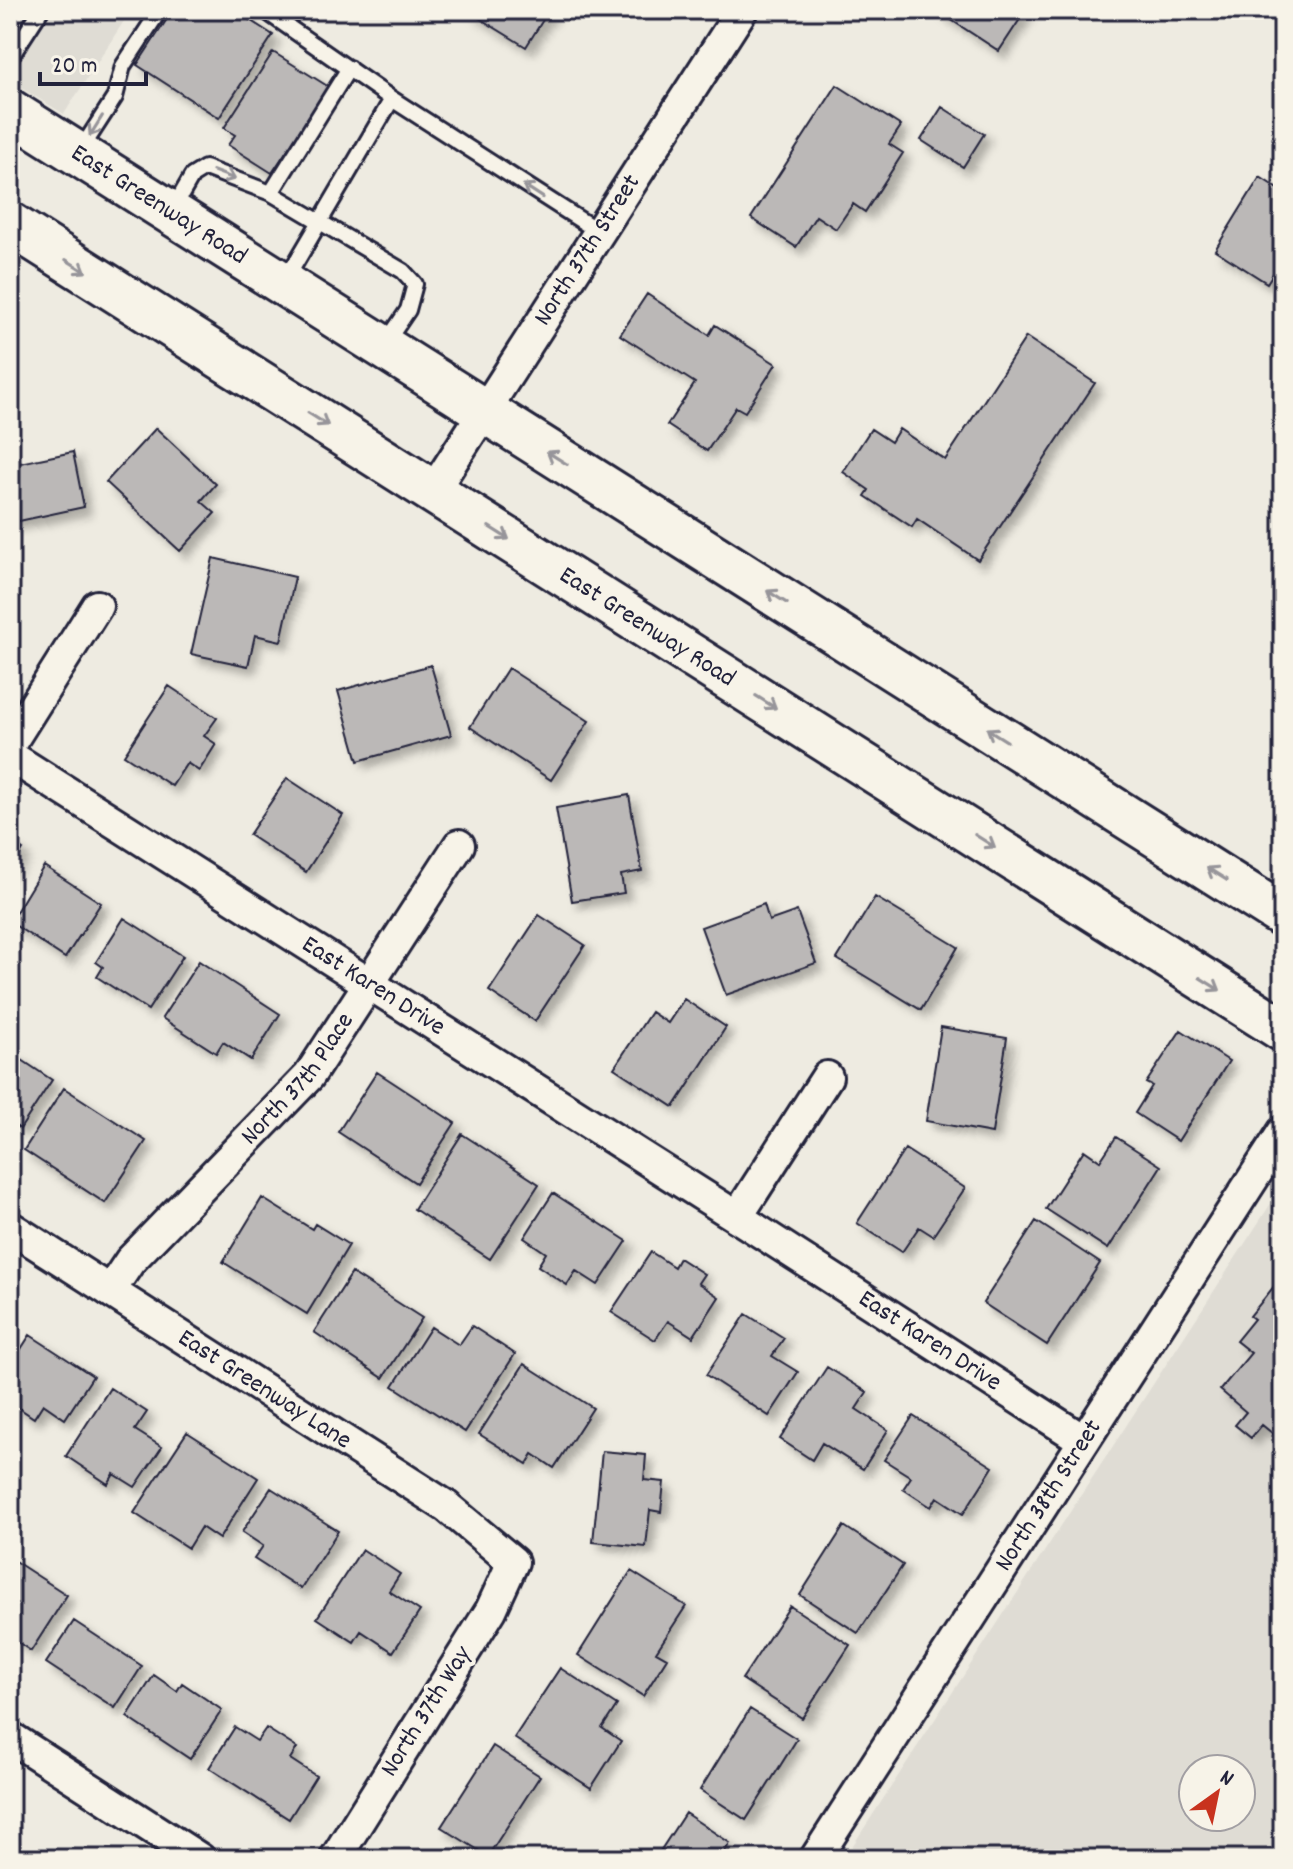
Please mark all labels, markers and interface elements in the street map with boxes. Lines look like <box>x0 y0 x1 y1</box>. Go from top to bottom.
scale bar <box>40 36 146 86</box>
text: 20 m <box>52 50 98 84</box>
one-way arrow <box>87 115 104 137</box>
street label: East Greenway Road <box>63 135 254 275</box>
street label: North 37th Street <box>525 167 650 334</box>
one-way arrow <box>211 169 236 183</box>
one-way arrow <box>522 182 545 198</box>
one-way arrow <box>64 258 87 274</box>
one-way arrow <box>306 411 329 427</box>
one-way arrow <box>547 449 569 466</box>
one-way arrow <box>487 525 510 541</box>
street label: East Greenway Road <box>552 558 742 697</box>
one-way arrow <box>766 588 789 604</box>
one-way arrow <box>754 695 777 711</box>
one-way arrow <box>986 727 1009 743</box>
one-way arrow <box>973 834 996 850</box>
one-way arrow <box>1206 866 1229 882</box>
street label: East Karen Drive <box>294 927 452 1046</box>
one-way arrow <box>1198 975 1220 992</box>
street label: North 37th Place <box>233 1006 364 1154</box>
street label: East Karen Drive <box>851 1281 1009 1401</box>
street label: East Greenway Lane <box>170 1320 359 1459</box>
street label: North 38th Street <box>986 1412 1112 1579</box>
street label: North 37th Way <box>372 1639 482 1785</box>
north arrow <box>1177 1753 1257 1833</box>
text: N <box>1213 1763 1239 1795</box>

